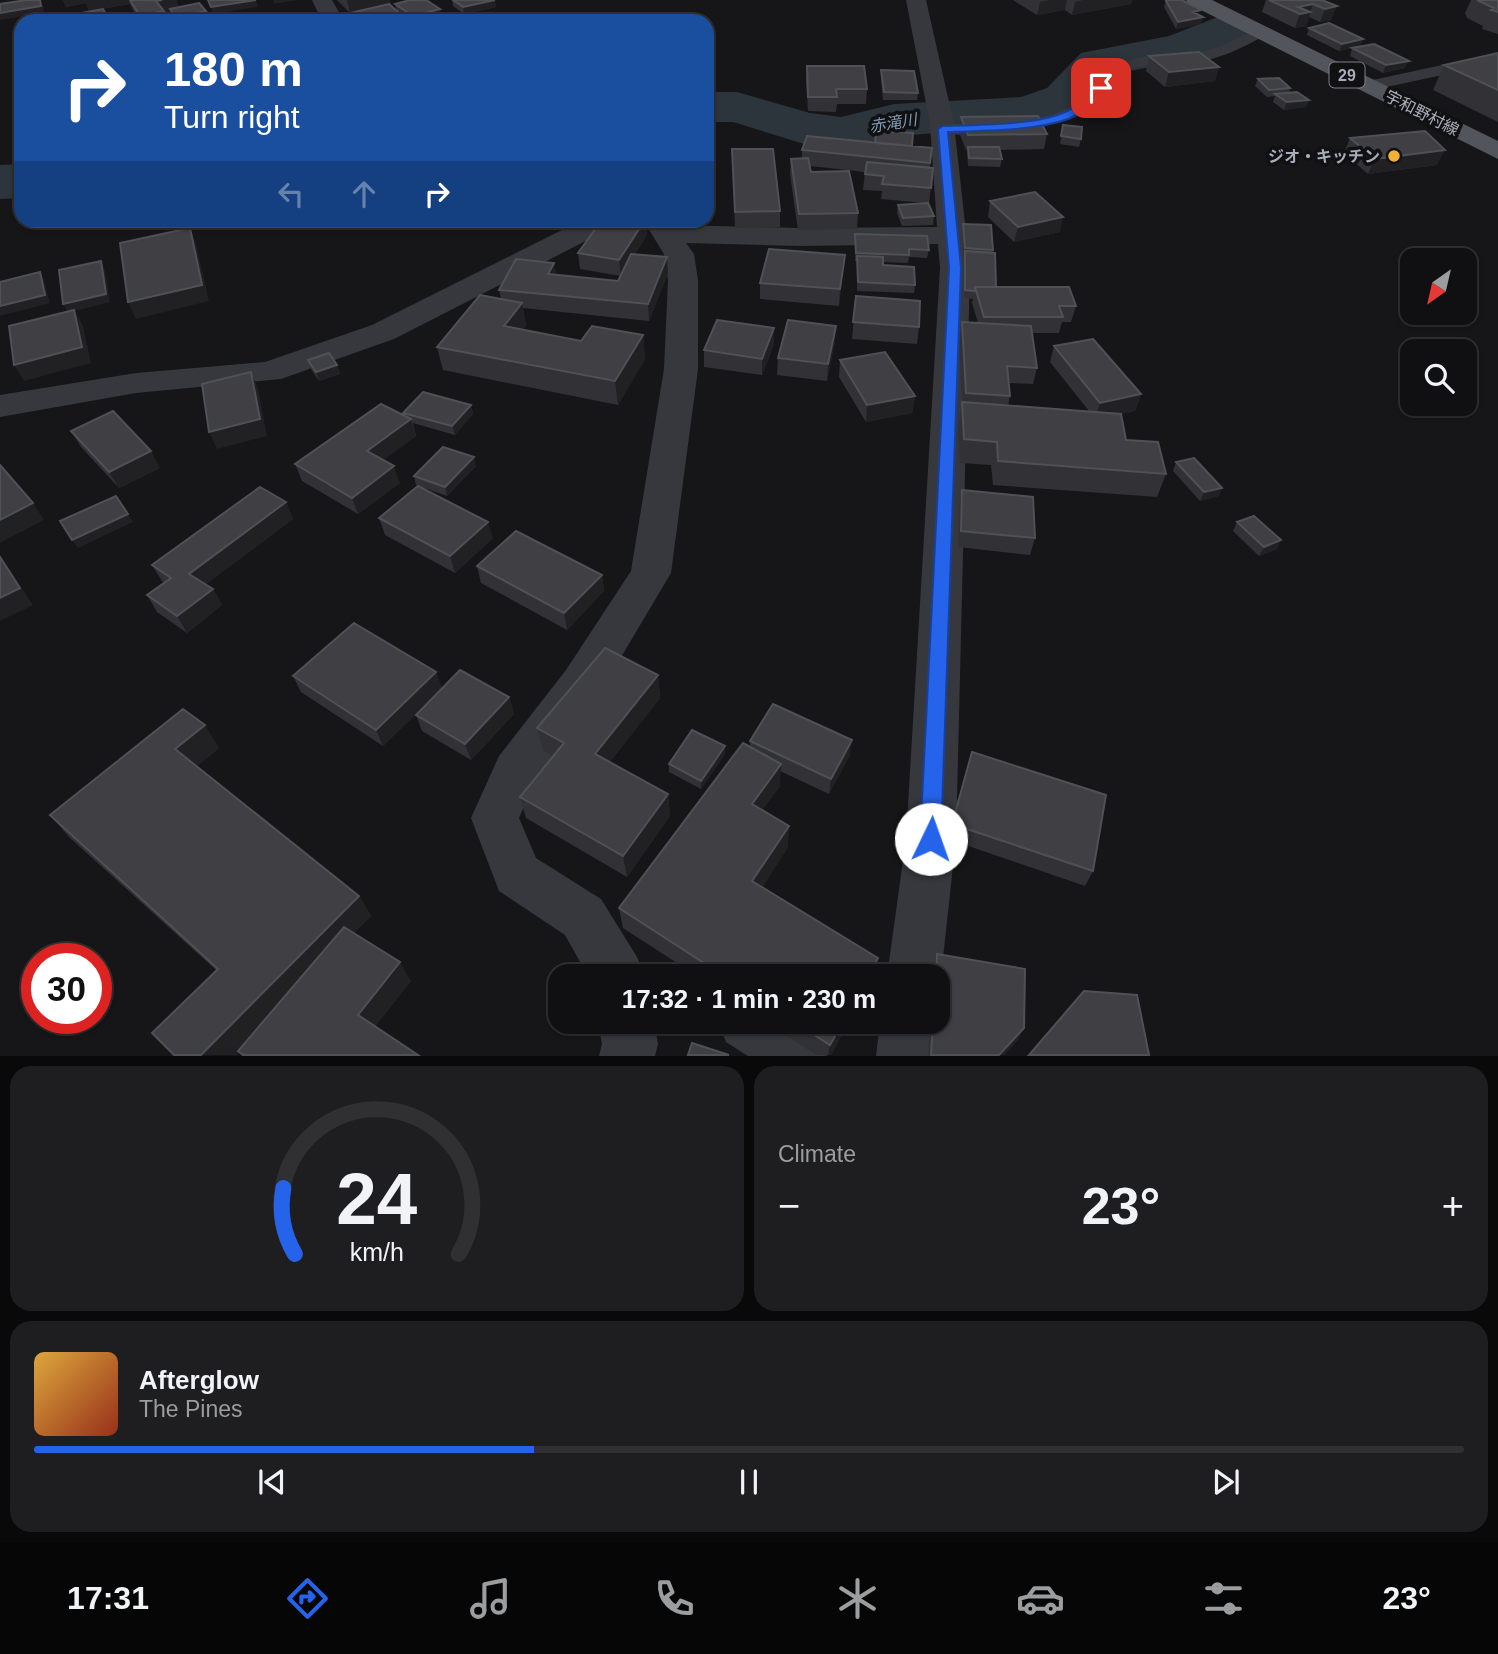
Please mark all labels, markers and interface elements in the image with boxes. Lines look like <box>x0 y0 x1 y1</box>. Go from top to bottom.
icon: right <box>49 42 140 133</box>
text: 180 m <box>164 42 303 96</box>
pin <box>1071 58 1131 118</box>
road number: 29 <box>1330 62 1364 88</box>
icon: arrive <box>1082 69 1120 107</box>
street label: 宇和野村線 <box>1382 87 1462 139</box>
text: Turn right <box>164 99 300 135</box>
water label: 赤滝川 <box>868 111 920 135</box>
place label: ジオ・キッチン <box>1268 148 1380 165</box>
marker: ジオ・キッチン <box>1386 148 1402 164</box>
icon: left <box>272 175 310 213</box>
icon: ahead <box>345 175 383 213</box>
icon: right <box>418 175 456 213</box>
north arrow <box>1400 248 1477 326</box>
map controls <box>1400 248 1477 416</box>
button: search <box>1400 339 1477 416</box>
position arrow <box>894 802 968 876</box>
speed limit sign: 30 <box>21 943 112 1034</box>
text: 17:32 · 1 min · 230 m <box>622 984 876 1014</box>
text: Climate <box>778 1141 856 1167</box>
text: 24 <box>337 1159 418 1240</box>
text: 23° <box>1082 1177 1160 1235</box>
text: − <box>778 1185 800 1227</box>
text: + <box>1442 1185 1464 1227</box>
text: km/h <box>350 1238 404 1266</box>
text: Afterglow <box>139 1365 259 1395</box>
text: The Pines <box>139 1396 243 1422</box>
icon: previous <box>253 1463 291 1501</box>
icon: pause <box>730 1463 768 1501</box>
icon: next <box>1207 1463 1245 1501</box>
icon: directions <box>283 1574 332 1623</box>
icon: music <box>466 1574 515 1623</box>
icon: phone <box>650 1574 699 1623</box>
icon: climate <box>833 1574 882 1623</box>
icon: car <box>1016 1574 1065 1623</box>
icon: filters <box>1199 1574 1248 1623</box>
text: 17:31 <box>67 1580 149 1616</box>
text: 23° <box>1382 1580 1431 1616</box>

